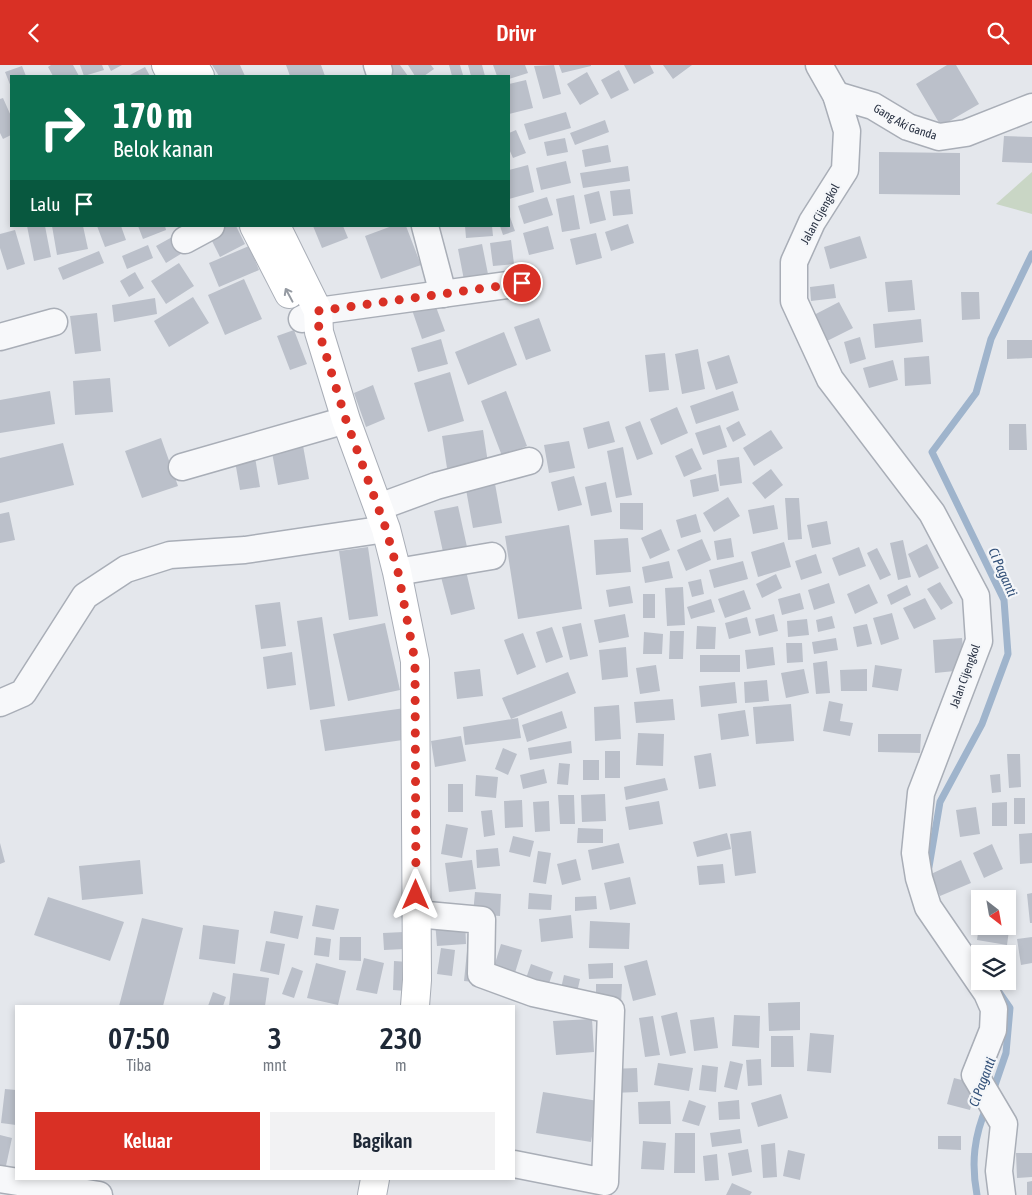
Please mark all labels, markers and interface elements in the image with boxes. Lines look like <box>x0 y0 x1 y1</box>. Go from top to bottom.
icon: back <box>20 19 48 47</box>
icon: search <box>984 19 1012 47</box>
text: Drivr <box>496 20 536 46</box>
icon: right <box>30 95 95 160</box>
text: 170 m <box>113 95 192 135</box>
street label: Gang Aki Ganda <box>871 101 939 143</box>
text: Belok kanan <box>113 136 214 162</box>
street label: Jalan Cijengkol <box>798 181 843 247</box>
icon: arrive <box>70 190 98 218</box>
text: Lalu <box>30 193 60 215</box>
pin <box>501 262 543 304</box>
icon: arrive <box>508 269 536 297</box>
one-way arrow <box>284 287 294 302</box>
water label: Ci Paganti <box>985 545 1021 599</box>
street label: Jalan Cijengkol <box>947 641 983 710</box>
position arrow <box>389 868 441 920</box>
north arrow <box>971 890 1016 935</box>
map controls <box>971 890 1016 990</box>
button: layers <box>971 945 1016 990</box>
text: 07:50 <box>108 1021 170 1055</box>
text: 3 <box>268 1021 282 1055</box>
text: 230 <box>380 1021 422 1055</box>
water label: Ci Paganti <box>965 1055 999 1109</box>
text: Tiba <box>126 1056 152 1074</box>
text: mnt <box>263 1056 287 1074</box>
text: m <box>395 1056 407 1074</box>
button: Keluar <box>35 1112 260 1170</box>
button: Bagikan <box>270 1112 495 1170</box>

